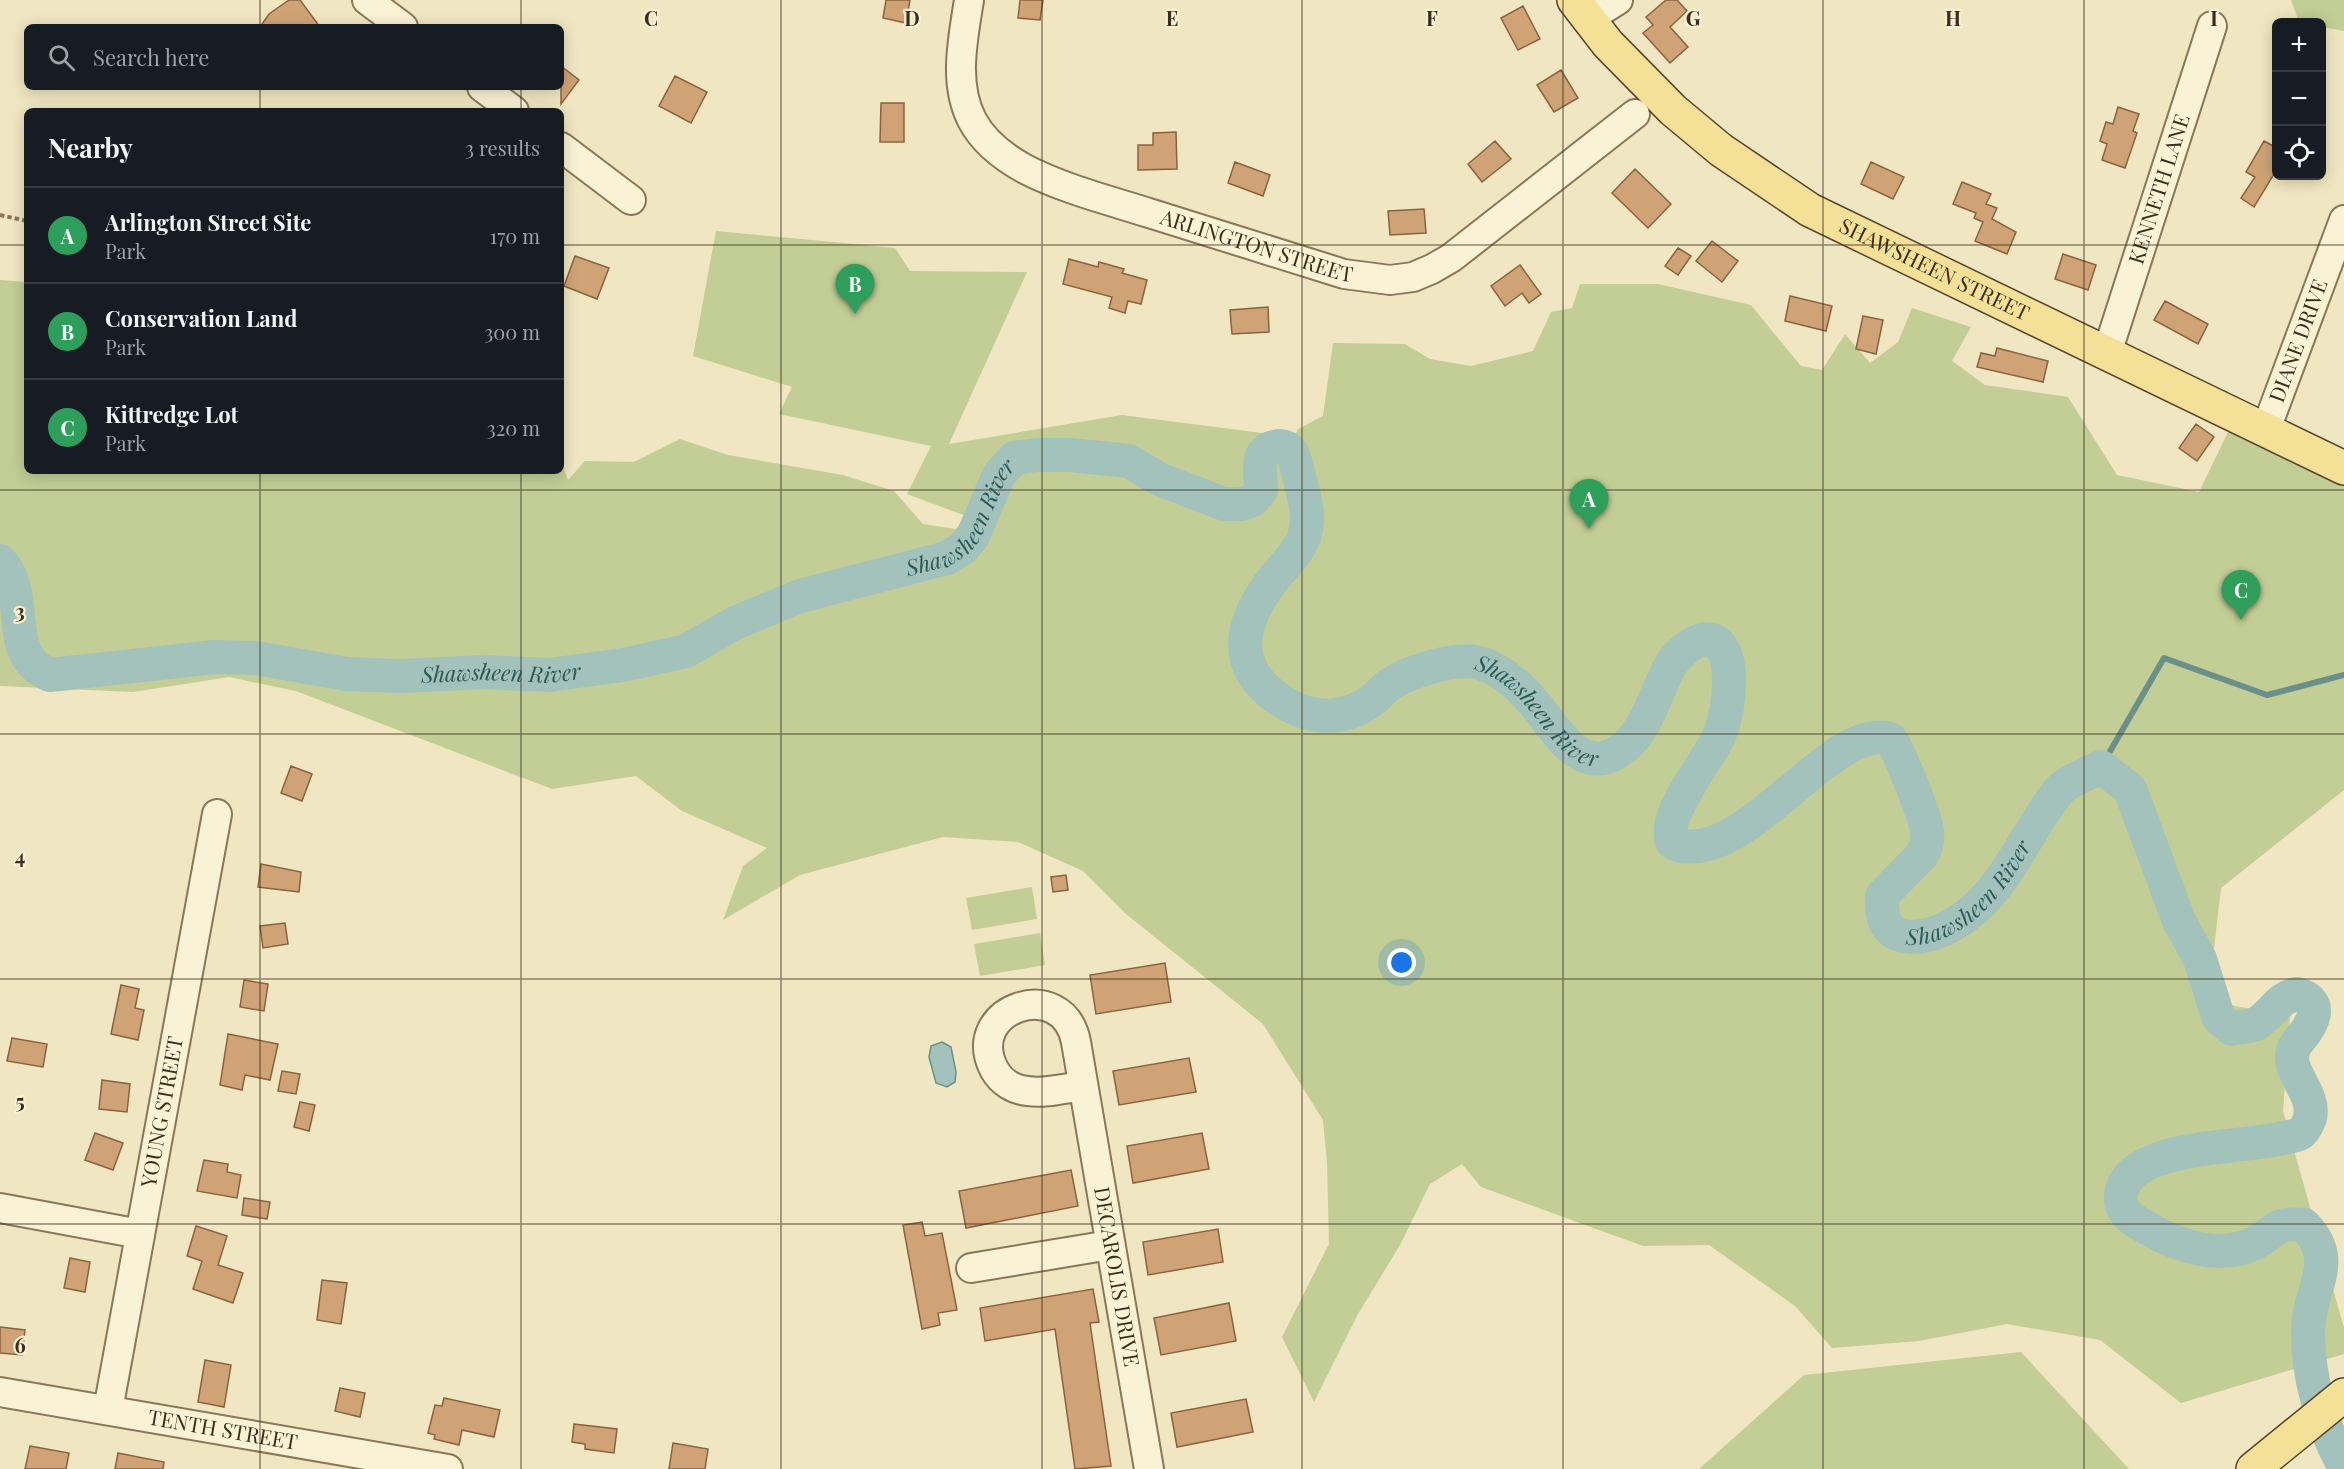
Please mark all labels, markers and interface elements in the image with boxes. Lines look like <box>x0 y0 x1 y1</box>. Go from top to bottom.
text: C <box>644 4 658 31</box>
text: D <box>904 4 920 31</box>
text: E <box>1166 4 1178 31</box>
text: F <box>1426 4 1438 31</box>
text: G <box>1686 4 1701 31</box>
text: H <box>1945 4 1961 31</box>
text: I <box>2210 4 2218 31</box>
map controls <box>2272 18 2326 180</box>
button: + <box>2272 18 2326 72</box>
search box <box>24 24 564 90</box>
icon: search <box>45 41 78 74</box>
text: Search here <box>93 42 209 72</box>
button: − <box>2272 72 2326 126</box>
street label: KENNETH LANE <box>2121 110 2195 267</box>
button: locate <box>2272 126 2326 180</box>
text: Nearby <box>48 130 133 165</box>
text: 3 results <box>465 134 540 161</box>
street label: ARLINGTON STREET <box>1157 201 1355 287</box>
text: Arlington Street Site <box>105 207 311 237</box>
street label: SHAWSHEEN STREET <box>1835 210 2035 326</box>
text: A <box>61 222 74 249</box>
text: 170 m <box>490 222 540 249</box>
text: Park <box>105 237 146 264</box>
pin: B <box>836 264 874 314</box>
street label: DIANE DRIVE <box>2261 275 2333 406</box>
text: Conservation Land <box>105 303 297 333</box>
text: B <box>61 318 74 345</box>
text: 300 m <box>484 318 540 345</box>
text: Park <box>105 333 146 360</box>
text: Kittredge Lot <box>105 399 238 429</box>
text: C <box>60 414 75 441</box>
text: 320 m <box>487 414 540 441</box>
text: Park <box>105 429 146 456</box>
water label: Shawsheen River <box>901 451 1021 582</box>
pin: A <box>1570 480 1608 529</box>
pin: C <box>2222 570 2260 620</box>
text: 3 <box>15 597 25 624</box>
water label: Shawsheen River <box>1471 646 1601 773</box>
water label: Shawsheen River <box>419 655 583 689</box>
water label: Shawsheen River <box>1905 834 2037 951</box>
text: 4 <box>15 842 25 869</box>
your location <box>1387 948 1416 977</box>
street label: YOUNG STREET <box>133 1034 188 1190</box>
text: 5 <box>15 1087 25 1114</box>
street label: DECAROLIS DRIVE <box>1089 1184 1147 1368</box>
text: 6 <box>14 1331 26 1358</box>
street label: TENTH STREET <box>146 1402 300 1455</box>

